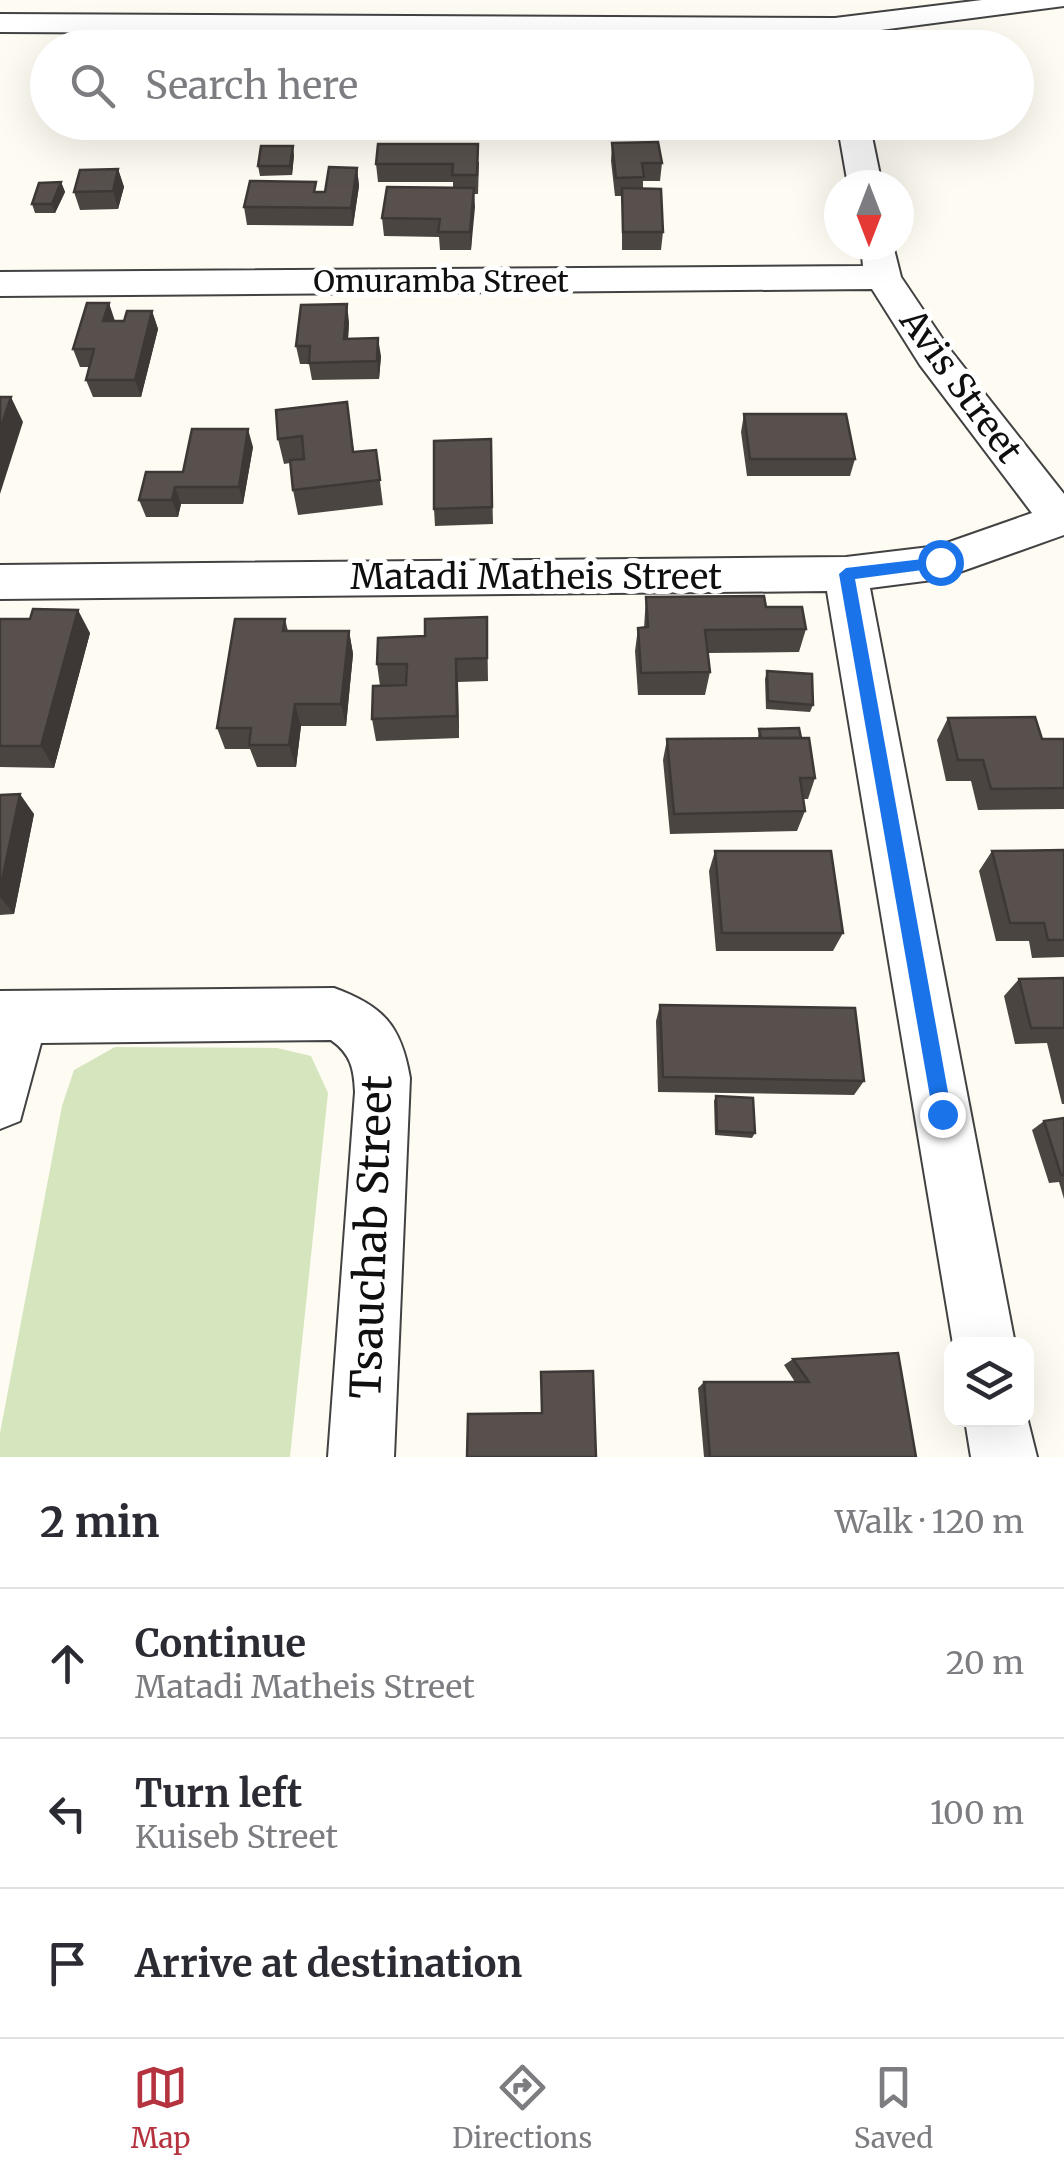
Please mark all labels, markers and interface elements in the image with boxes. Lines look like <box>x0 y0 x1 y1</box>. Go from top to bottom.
search box <box>30 30 1034 140</box>
icon: search <box>65 58 120 113</box>
text: Search here <box>145 62 358 109</box>
north arrow <box>824 170 914 260</box>
street label: Omuramba Street <box>313 262 569 300</box>
street label: Avis Street <box>890 300 1032 472</box>
route start <box>918 540 964 586</box>
street label: Matadi Matheis Street <box>350 555 722 599</box>
street label: Tsauchab Street <box>339 1074 403 1400</box>
route end <box>920 1092 966 1138</box>
map controls <box>944 1337 1034 1427</box>
button: layers <box>944 1337 1034 1427</box>
text: 2 min <box>40 1496 160 1548</box>
text: Walk · 120 m <box>835 1502 1024 1542</box>
text: Continue <box>135 1620 306 1667</box>
icon: ahead <box>40 1636 95 1691</box>
text: 20 m <box>946 1643 1024 1683</box>
text: Matadi Matheis Street <box>135 1667 475 1707</box>
text: Turn left <box>135 1770 302 1817</box>
icon: left <box>40 1786 95 1841</box>
text: 100 m <box>930 1793 1024 1833</box>
text: Kuiseb Street <box>135 1817 338 1857</box>
icon: arrive <box>40 1936 95 1991</box>
text: Arrive at destination <box>135 1940 522 1987</box>
tab: Map <box>131 2060 191 2156</box>
tab: Directions <box>452 2060 592 2156</box>
tab: Saved <box>854 2060 933 2156</box>

